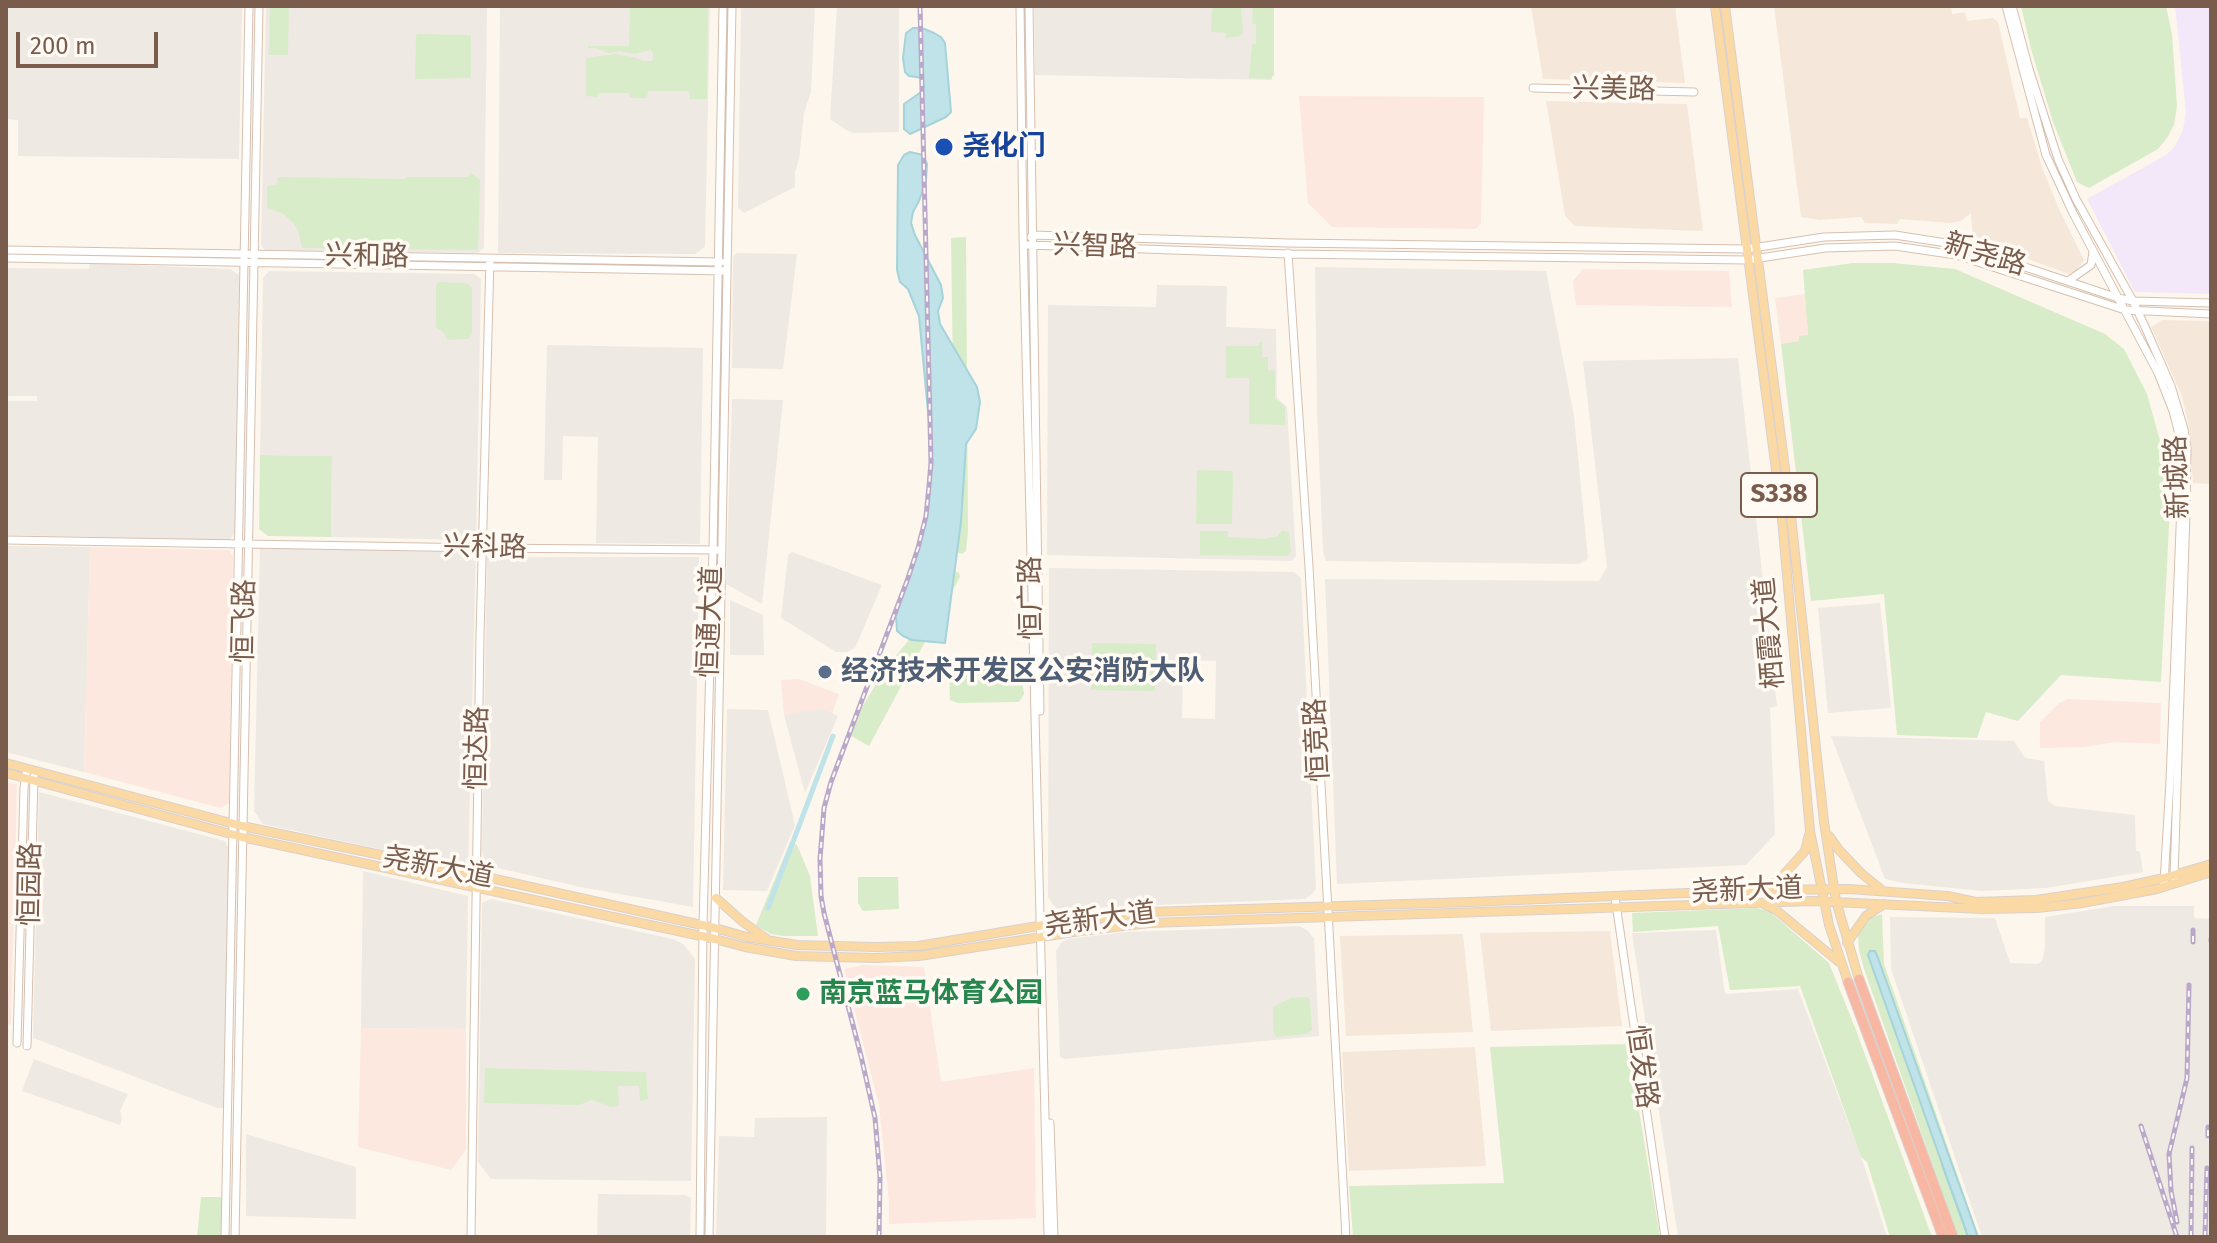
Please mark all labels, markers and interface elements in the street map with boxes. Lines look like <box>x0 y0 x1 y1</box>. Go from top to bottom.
scale bar <box>20 16 162 66</box>
text: 200 m <box>30 32 96 60</box>
street label: 兴美路 <box>1572 72 1656 108</box>
place label: 尧化门 <box>962 130 1046 164</box>
marker: 尧化门 <box>933 136 955 158</box>
street label: 新尧路 <box>1940 227 2030 283</box>
street label: 兴智路 <box>1052 229 1138 265</box>
street label: 兴和路 <box>325 239 409 275</box>
street label: 新城路 <box>2160 434 2196 520</box>
road number: S338 <box>1741 473 1817 517</box>
street label: 兴科路 <box>443 530 527 566</box>
street label: 恒广路 <box>1014 556 1050 640</box>
street label: 恒通大道 <box>692 565 730 679</box>
street label: 栖霞大道 <box>1748 576 1792 690</box>
street label: 恒飞路 <box>227 579 263 663</box>
place label: 经济技术开发区公安消防大队 <box>841 655 1205 689</box>
marker: 经济技术开发区公安消防大队 <box>816 663 834 681</box>
street label: 恒竞路 <box>1299 697 1337 783</box>
street label: 恒达路 <box>460 706 496 790</box>
street label: 尧新大道 <box>380 841 496 895</box>
street label: 恒园路 <box>13 842 49 926</box>
street label: 尧新大道 <box>1690 872 1804 910</box>
street label: 尧新大道 <box>1042 897 1158 943</box>
place label: 南京蓝马体育公园 <box>819 977 1043 1011</box>
marker: 南京蓝马体育公园 <box>794 985 812 1003</box>
street label: 恒发路 <box>1619 1023 1663 1111</box>

